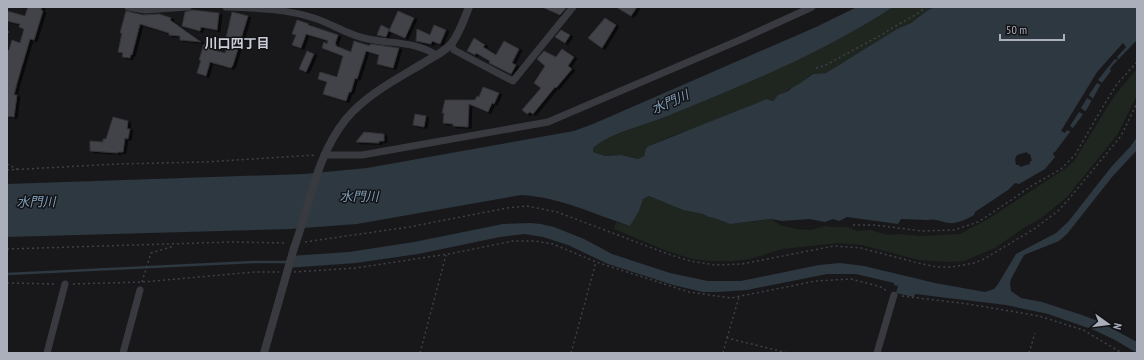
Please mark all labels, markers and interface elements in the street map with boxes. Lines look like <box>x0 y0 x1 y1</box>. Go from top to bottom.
scale bar <box>1000 16 1064 42</box>
text: 50 m <box>1006 22 1027 37</box>
district label: 川口四丁目 <box>204 35 270 52</box>
water label: 水門川 <box>649 85 693 118</box>
water label: 水門川 <box>339 188 380 205</box>
water label: 水門川 <box>16 193 58 211</box>
north arrow <box>1088 304 1128 344</box>
text: N <box>1110 322 1125 331</box>

